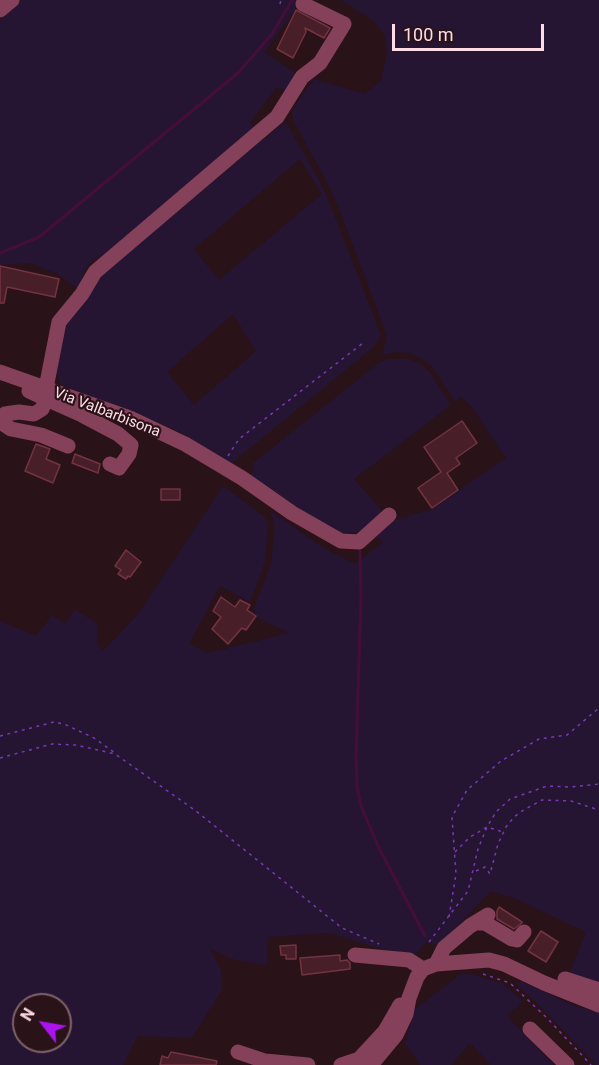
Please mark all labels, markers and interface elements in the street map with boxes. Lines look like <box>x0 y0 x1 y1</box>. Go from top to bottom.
scale bar <box>395 12 546 50</box>
text: 100 m <box>403 24 454 45</box>
street label: Via Valbarbisona <box>51 384 163 442</box>
north arrow <box>12 993 72 1053</box>
text: N <box>17 1005 39 1024</box>

